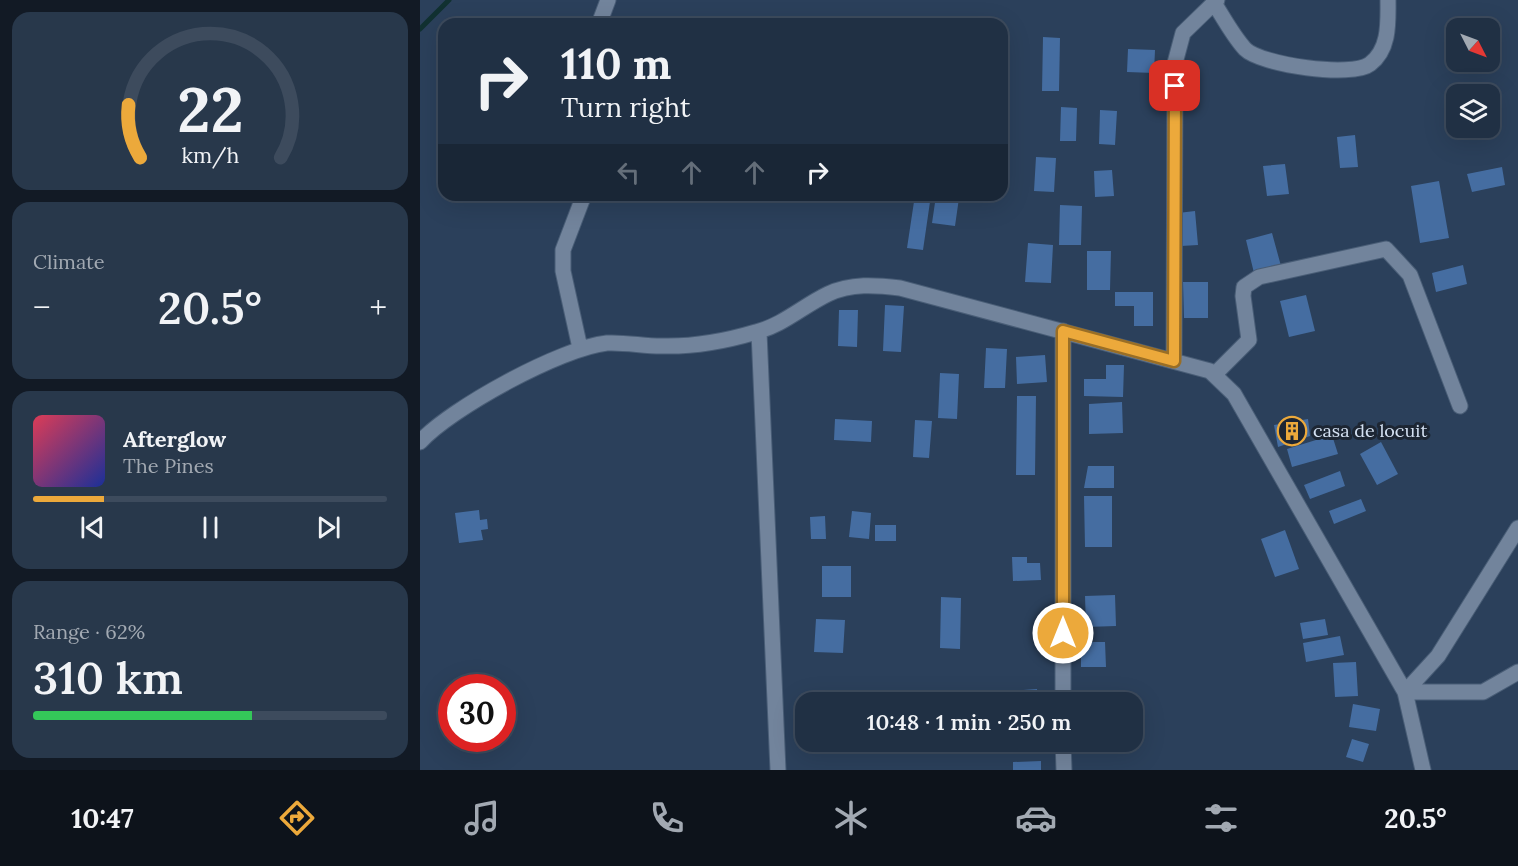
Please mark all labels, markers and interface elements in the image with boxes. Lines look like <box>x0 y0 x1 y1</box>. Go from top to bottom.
north arrow <box>1446 18 1500 72</box>
map controls <box>1446 18 1500 138</box>
text: 110 m <box>561 37 672 91</box>
icon: right <box>462 42 540 120</box>
pin <box>1149 60 1200 111</box>
text: 22 <box>177 69 243 149</box>
icon: arrive <box>1158 69 1191 102</box>
button: layers <box>1446 84 1500 138</box>
text: Turn right <box>561 90 690 124</box>
text: km/h <box>181 141 239 169</box>
icon: left <box>612 156 645 189</box>
icon: ahead <box>675 156 708 189</box>
icon: ahead <box>738 156 771 189</box>
icon: right <box>801 156 834 189</box>
text: Climate <box>33 249 105 274</box>
text: 20.5° <box>158 279 262 336</box>
text: − <box>33 286 51 328</box>
text: + <box>370 286 387 328</box>
building icon: casa de locuit <box>1276 415 1308 447</box>
place label: casa de locuit <box>1313 419 1428 442</box>
text: Afterglow <box>123 425 226 453</box>
text: The Pines <box>123 453 214 478</box>
icon: previous <box>76 511 109 544</box>
icon: pause <box>194 511 227 544</box>
icon: next <box>312 511 345 544</box>
position arrow <box>1031 601 1095 665</box>
text: Range · 62% <box>33 619 145 644</box>
text: 310 km <box>33 649 183 706</box>
speed limit sign: 30 <box>438 674 516 752</box>
text: 10:48 · 1 min · 250 m <box>867 708 1071 736</box>
icon: directions <box>276 797 318 839</box>
icon: music <box>461 797 503 839</box>
icon: phone <box>646 797 688 839</box>
icon: climate <box>830 797 872 839</box>
icon: car <box>1015 797 1057 839</box>
icon: filters <box>1200 797 1242 839</box>
text: 10:47 <box>71 801 134 835</box>
text: 20.5° <box>1384 801 1447 835</box>

